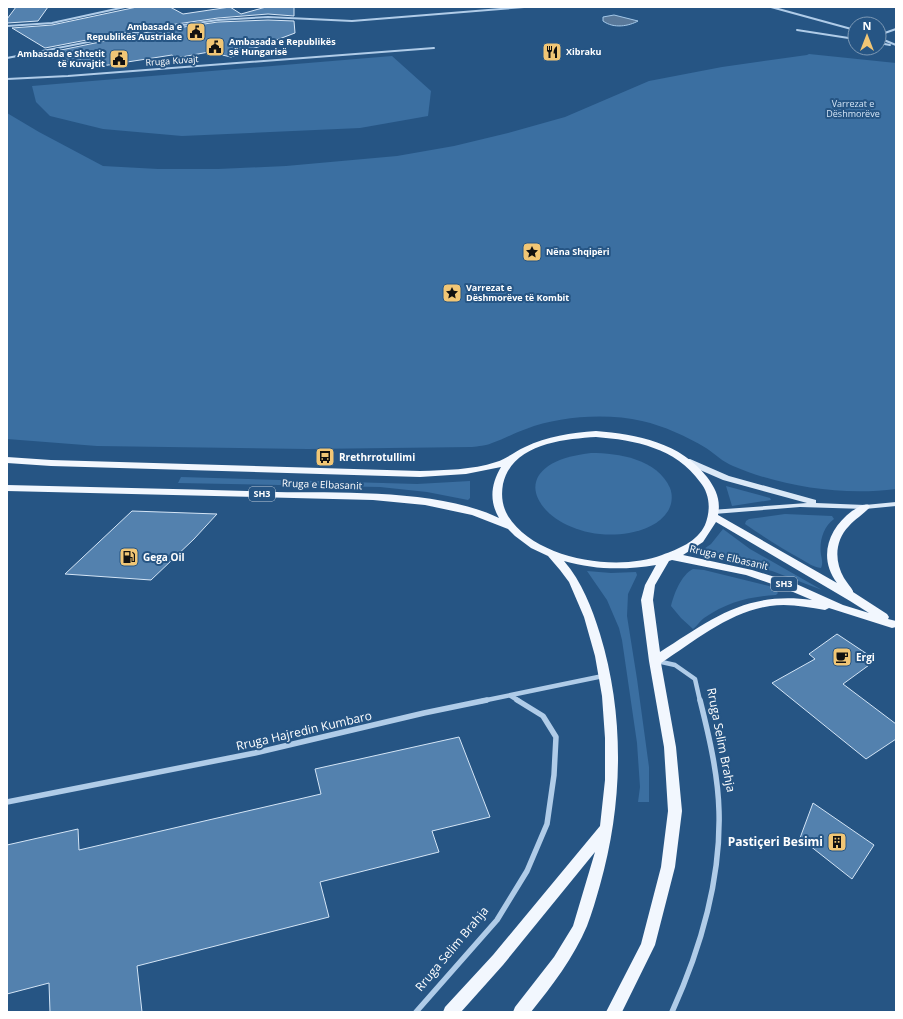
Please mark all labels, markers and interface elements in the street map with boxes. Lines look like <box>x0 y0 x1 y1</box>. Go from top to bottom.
north arrow <box>847 16 887 56</box>
text: N <box>863 18 871 33</box>
place label: Ambasada e Republikës Austriake <box>87 20 182 43</box>
public building icon: Ambasada e Republikës Austriake <box>185 21 207 43</box>
place label: Ambasada e Republikës së Hungarisë <box>229 35 336 58</box>
public building icon: Ambasada e Republikës së Hungarisë <box>204 36 226 58</box>
restaurant icon: Xibraku <box>541 41 563 63</box>
place label: Xibraku <box>566 45 602 58</box>
place label: Ambasada e Shtetit të Kuvajtit <box>17 47 105 70</box>
public building icon: Ambasada e Shtetit të Kuvajtit <box>108 48 130 70</box>
street label: Rruga Kuvajt <box>145 52 199 69</box>
park label: Varrezat e Dëshmorëve <box>826 97 880 120</box>
place icon: Nëna Shqipëri <box>521 241 543 263</box>
place label: Nëna Shqipëri <box>546 245 610 258</box>
place label: Varrezat e Dëshmorëve të Kombit <box>466 281 569 304</box>
place icon: Varrezat e Dëshmorëve të Kombit <box>441 282 463 304</box>
bus stop icon: Rrethrrotullimi <box>314 446 336 468</box>
place label: Rrethrrotullimi <box>339 450 415 464</box>
street label: Rruga e Elbasanit <box>282 476 363 492</box>
road number: SH3 <box>249 487 275 501</box>
street label: Rruga e Elbasanit <box>688 541 770 573</box>
fuel station icon: Gega Oil <box>118 546 140 568</box>
place label: Gega Oil <box>143 550 185 564</box>
road number: SH3 <box>771 577 797 591</box>
cafe icon: Ergi <box>831 646 853 668</box>
place label: Ergi <box>856 650 875 664</box>
street label: Rruga Selim Brahja <box>703 686 740 794</box>
street label: Rruga Hajredin Kumbaro <box>234 707 374 754</box>
building icon: Pastiçeri Besimi <box>826 831 848 853</box>
place label: Pastiçeri Besimi <box>728 833 823 850</box>
street label: Rruga Selim Brahja <box>411 903 492 995</box>

